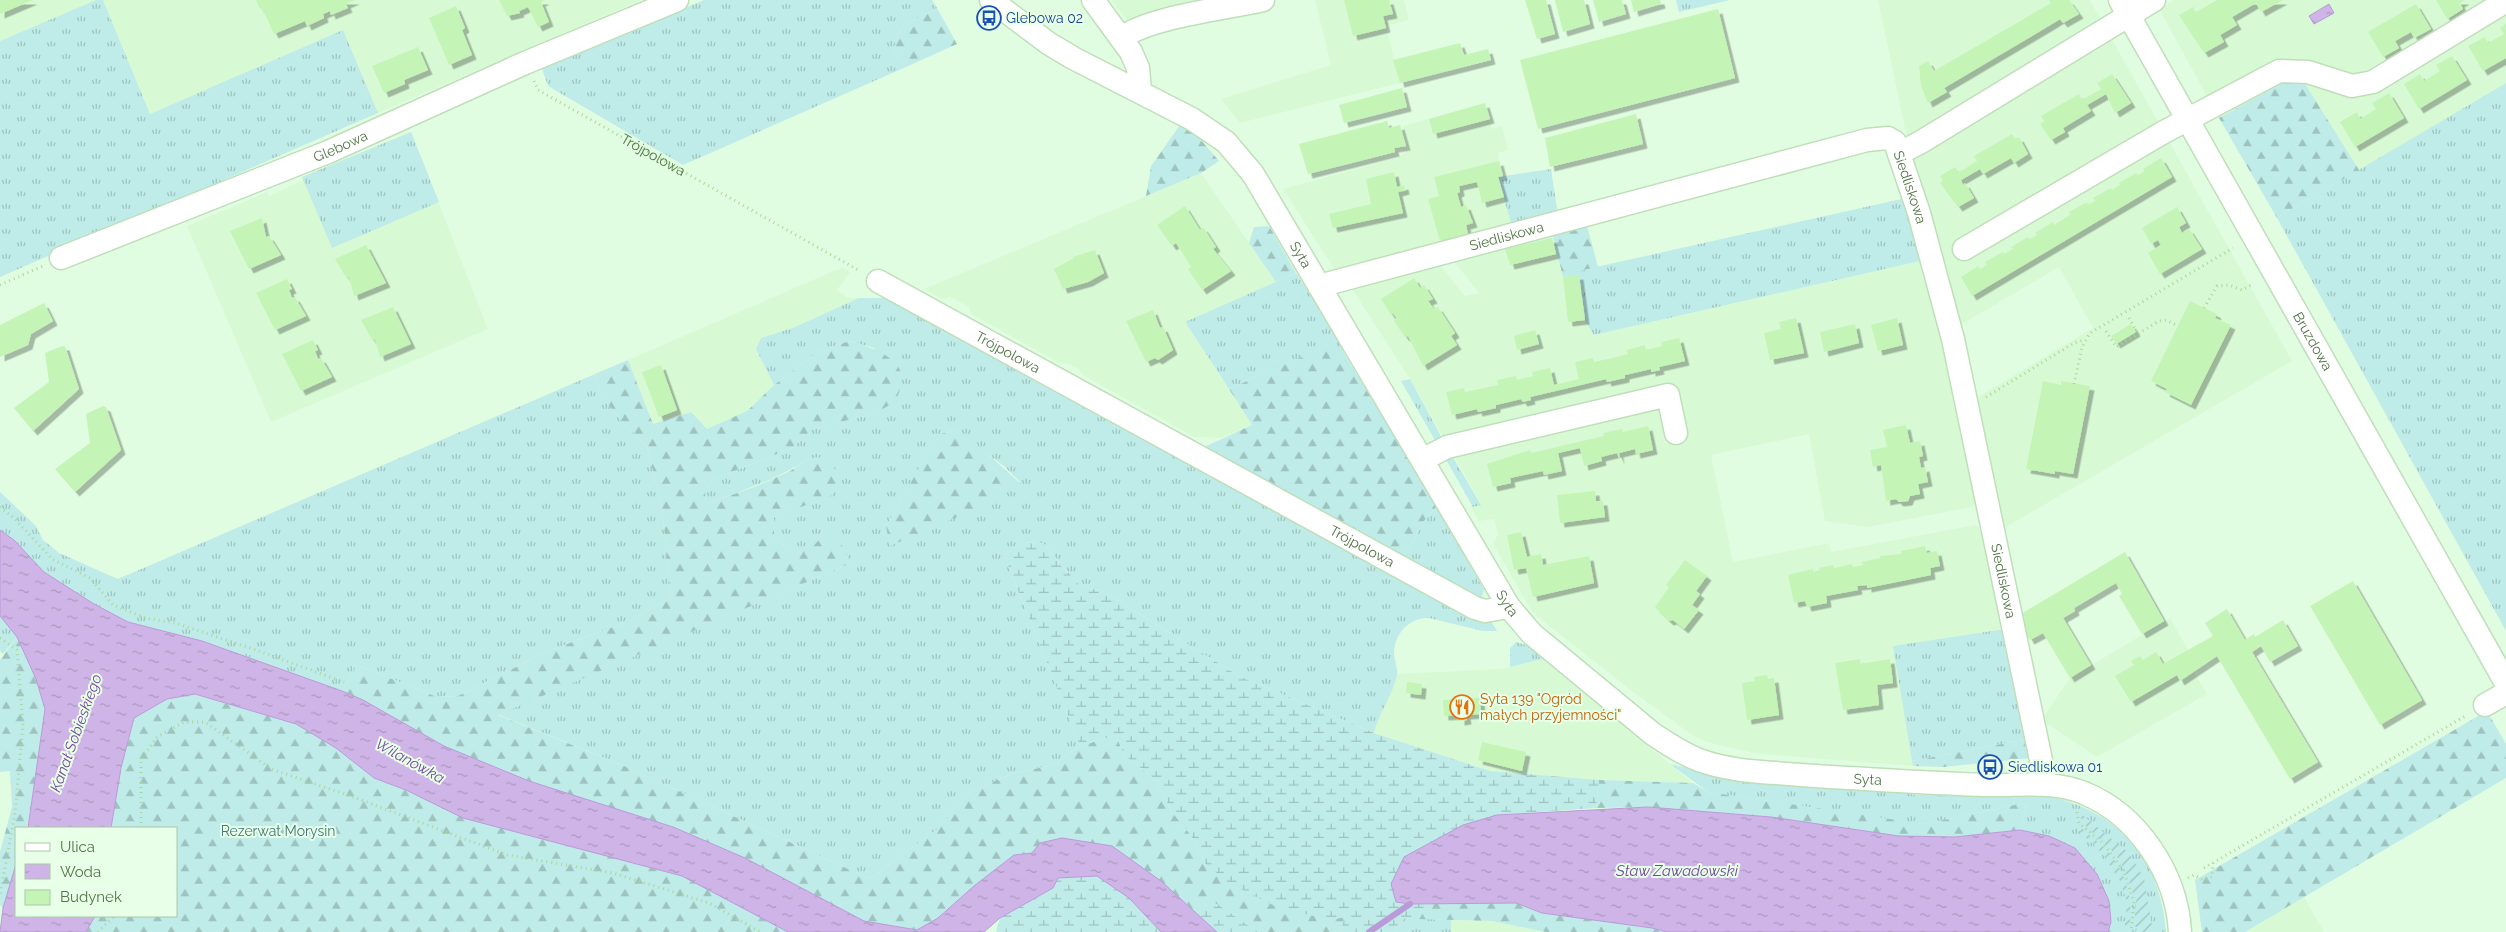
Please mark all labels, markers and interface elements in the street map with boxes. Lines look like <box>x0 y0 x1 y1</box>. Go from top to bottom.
bus stop icon: Glebowa 02 <box>976 5 1002 31</box>
place label: Glebowa 02 <box>1006 10 1083 26</box>
street label: Glebowa <box>311 127 370 165</box>
street label: Trójpolowa <box>618 130 688 179</box>
street label: Siedliskowa <box>1891 149 1930 226</box>
street label: Siedliskowa <box>1468 219 1545 254</box>
street label: Syta <box>1287 239 1315 271</box>
street label: Bruzdowa <box>2290 309 2336 373</box>
street label: Trójpolowa <box>973 328 1043 376</box>
street label: Trójpolowa <box>1327 522 1397 570</box>
street label: Siedliskowa <box>1988 542 2019 620</box>
street label: Syta <box>1493 587 1522 620</box>
water label: Kanał Sobieskiego <box>46 672 106 794</box>
place label: Syta 139 "Ogród małych przyjemności" <box>1480 691 1621 723</box>
restaurant icon: Syta 139 "Ogród małych przyjemności" <box>1449 694 1475 720</box>
water label: Wilanówka <box>372 735 448 787</box>
bus stop icon: Siedliskowa 01 <box>1977 754 2003 780</box>
place label: Siedliskowa 01 <box>2008 759 2102 775</box>
street label: Syta <box>1853 770 1882 788</box>
park label: Rezerwat Morysin <box>221 823 335 839</box>
legend <box>15 827 178 917</box>
text: Ulica <box>60 838 95 856</box>
water label: Staw Zawadowski <box>1615 862 1739 880</box>
text: Woda <box>60 863 101 881</box>
text: Budynek <box>60 888 122 906</box>

